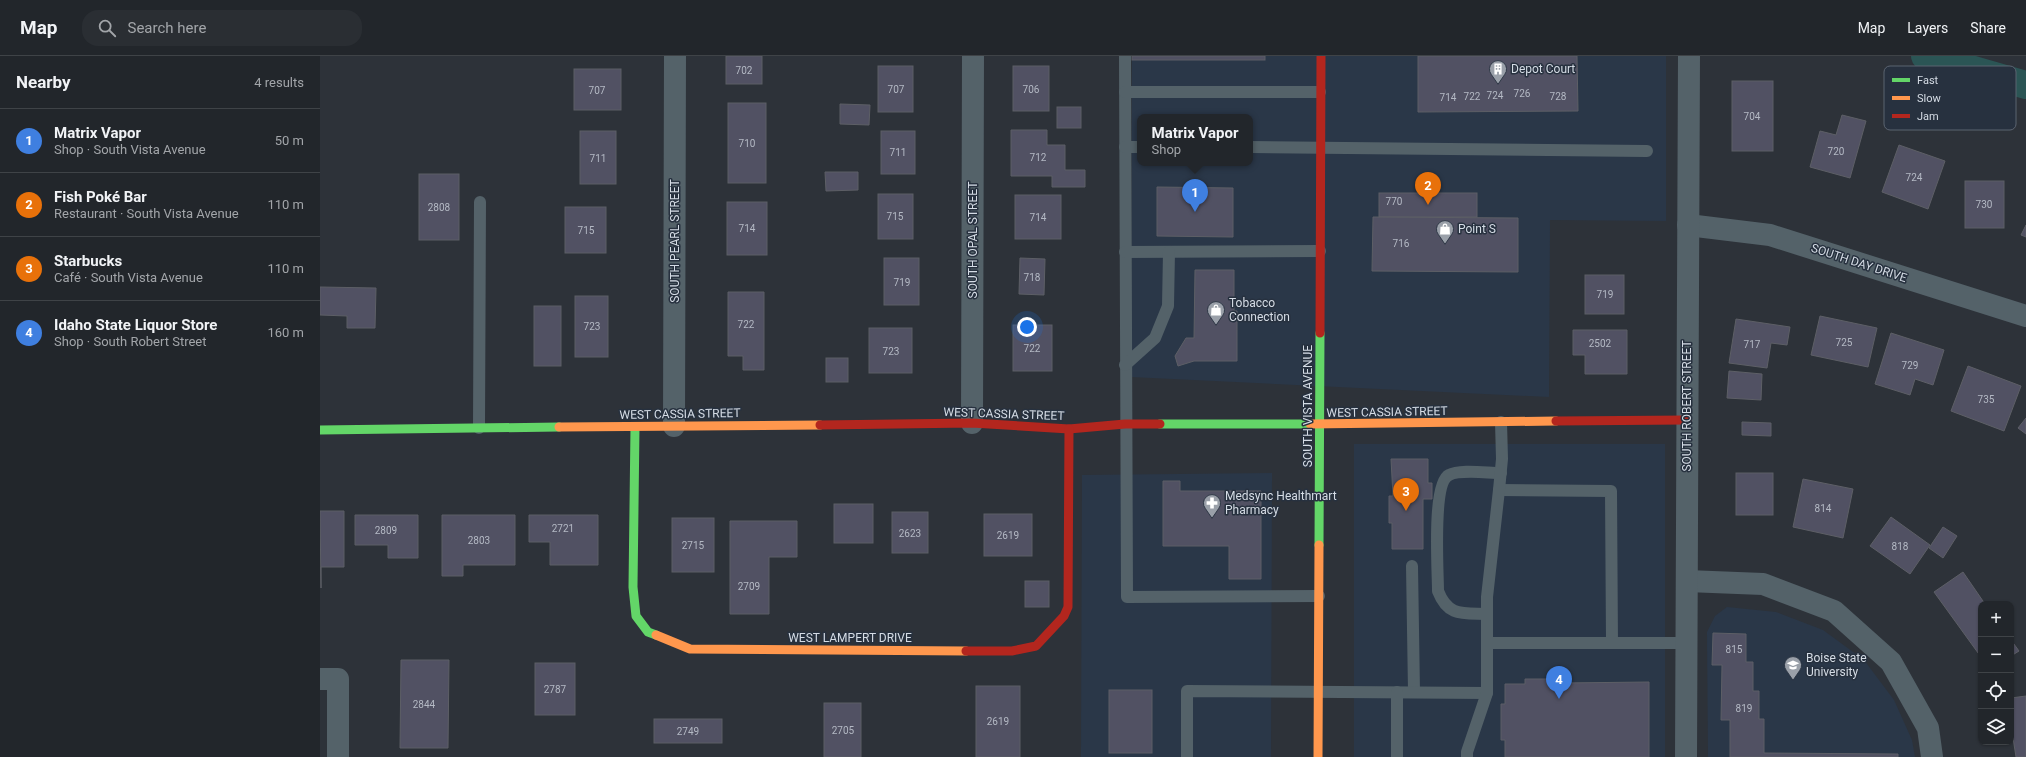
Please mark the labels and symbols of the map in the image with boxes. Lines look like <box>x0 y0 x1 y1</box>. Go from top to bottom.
building icon: Depot Court <box>1488 59 1508 84</box>
place label: Depot Court <box>1511 62 1575 76</box>
house number: 702 <box>736 65 753 76</box>
legend <box>1884 66 2016 130</box>
text: Fast <box>1917 74 1939 87</box>
house number: 707 <box>888 84 905 95</box>
house number: 706 <box>1023 84 1040 95</box>
house number: 707 <box>589 85 606 96</box>
house number: 726 <box>1514 88 1531 99</box>
house number: 724 <box>1487 90 1504 101</box>
house number: 722 <box>1464 91 1481 102</box>
house number: 728 <box>1550 91 1567 102</box>
house number: 714 <box>1440 92 1457 103</box>
text: Slow <box>1917 92 1941 105</box>
text: Jam <box>1917 110 1939 123</box>
house number: 704 <box>1744 111 1761 122</box>
house number: 710 <box>739 138 756 149</box>
house number: 720 <box>1828 146 1845 157</box>
house number: 711 <box>890 147 906 158</box>
house number: 712 <box>1030 152 1047 163</box>
house number: 711 <box>590 153 606 164</box>
pin: 2 <box>1415 172 1441 205</box>
house number: 724 <box>1906 172 1923 183</box>
street label: SOUTH PEARL STREET <box>668 179 682 303</box>
pin: 1 <box>1182 179 1208 212</box>
street label: SOUTH OPAL STREET <box>966 182 980 298</box>
house number: 770 <box>1386 196 1403 207</box>
house number: 730 <box>1976 199 1993 210</box>
house number: 2808 <box>428 202 451 213</box>
house number: 715 <box>887 211 904 222</box>
house number: 714 <box>1030 212 1047 223</box>
shop icon: Point S <box>1435 219 1455 244</box>
place label: Point S <box>1458 222 1496 236</box>
house number: 714 <box>739 223 756 234</box>
house number: 715 <box>578 225 595 236</box>
house number: 716 <box>1393 238 1410 249</box>
street label: SOUTH DAY DRIVE <box>1809 241 1909 285</box>
house number: 718 <box>1024 272 1041 283</box>
house number: 719 <box>894 277 910 288</box>
house number: 719 <box>1597 289 1613 300</box>
place label: Tobacco Connection <box>1229 296 1290 324</box>
shop icon: Tobacco Connection <box>1206 300 1226 325</box>
your location <box>1017 317 1037 337</box>
house number: 722 <box>738 319 755 330</box>
house number: 723 <box>584 321 600 332</box>
house number: 725 <box>1836 337 1853 348</box>
house number: 2502 <box>1589 338 1612 349</box>
house number: 717 <box>1744 339 1761 350</box>
street label: SOUTH ROBERT STREET <box>1680 340 1694 472</box>
house number: 722 <box>1024 343 1041 354</box>
street label: SOUTH VISTA AVENUE <box>1301 345 1315 467</box>
house number: 723 <box>883 346 899 357</box>
house number: 729 <box>1902 360 1918 371</box>
house number: 735 <box>1978 394 1995 405</box>
street label: WEST CASSIA STREET <box>1326 404 1448 420</box>
street label: WEST CASSIA STREET <box>943 405 1065 423</box>
street label: WEST CASSIA STREET <box>619 406 741 422</box>
pin: 3 <box>1393 478 1419 511</box>
place label: Medsync Healthmart Pharmacy <box>1225 489 1337 517</box>
pharmacy icon: Medsync Healthmart Pharmacy <box>1202 493 1222 518</box>
house number: 814 <box>1815 503 1832 514</box>
house number: 2721 <box>552 523 574 534</box>
house number: 2809 <box>375 525 397 536</box>
house number: 2623 <box>899 528 921 539</box>
house number: 2619 <box>997 530 1019 541</box>
house number: 2803 <box>468 535 490 546</box>
house number: 2715 <box>682 540 705 551</box>
house number: 818 <box>1892 541 1909 552</box>
house number: 2709 <box>738 581 760 592</box>
street label: WEST LAMPERT DRIVE <box>788 631 912 645</box>
house number: 815 <box>1726 644 1743 655</box>
place label: Boise State University <box>1806 651 1867 679</box>
school or university icon: Boise State University <box>1783 655 1803 680</box>
pin: 4 <box>1546 666 1572 699</box>
house number: 2787 <box>544 684 567 695</box>
house number: 2844 <box>413 699 436 710</box>
house number: 819 <box>1736 703 1752 714</box>
house number: 2619 <box>987 716 1009 727</box>
house number: 2705 <box>832 725 855 736</box>
house number: 2749 <box>677 726 699 737</box>

